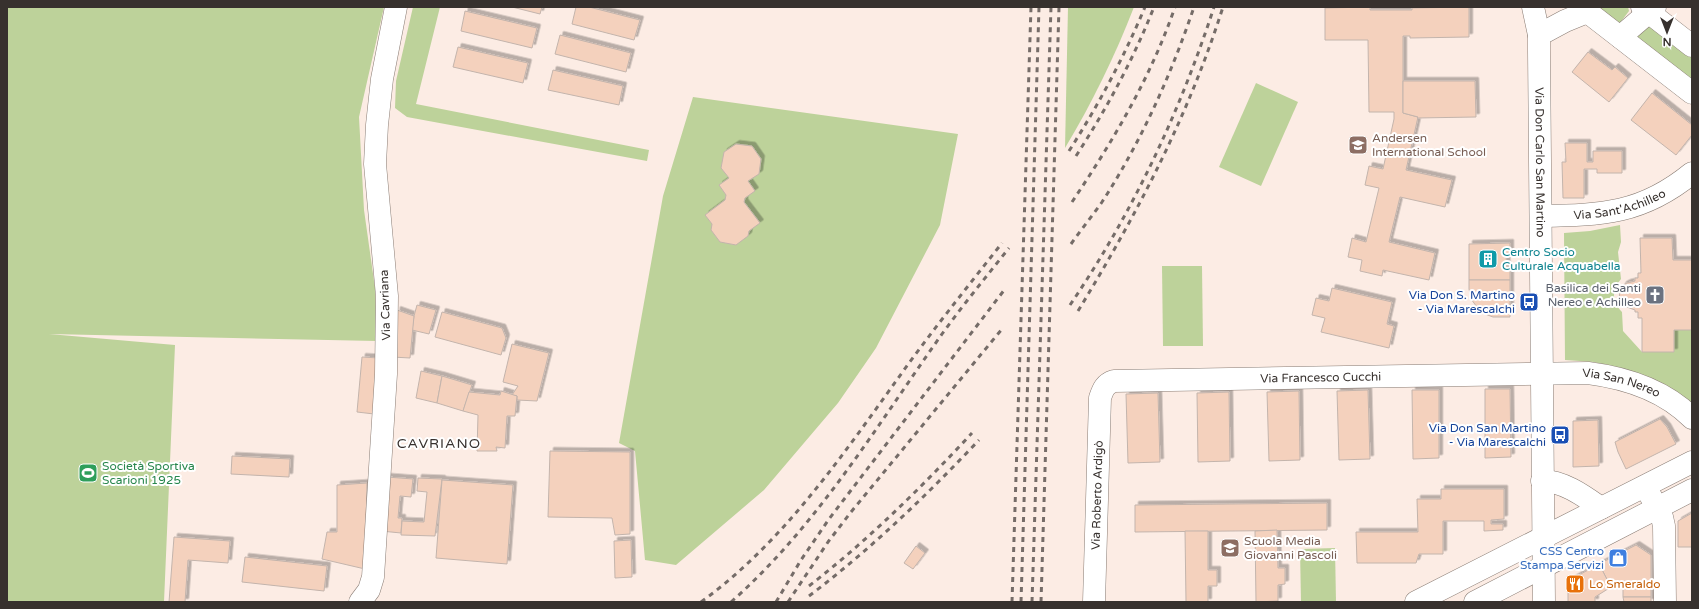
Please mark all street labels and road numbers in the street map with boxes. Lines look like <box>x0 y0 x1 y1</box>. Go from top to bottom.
street label: Via Don Carlo San Martino <box>1532 87 1548 238</box>
street label: Via Sant'Achilleo <box>1573 186 1668 222</box>
street label: Via Cavriana <box>377 269 393 341</box>
street label: Via San Nereo <box>1582 366 1663 400</box>
street label: Via Francesco Cucchi <box>1260 369 1381 386</box>
street label: Via Roberto Ardigò <box>1089 440 1106 550</box>

